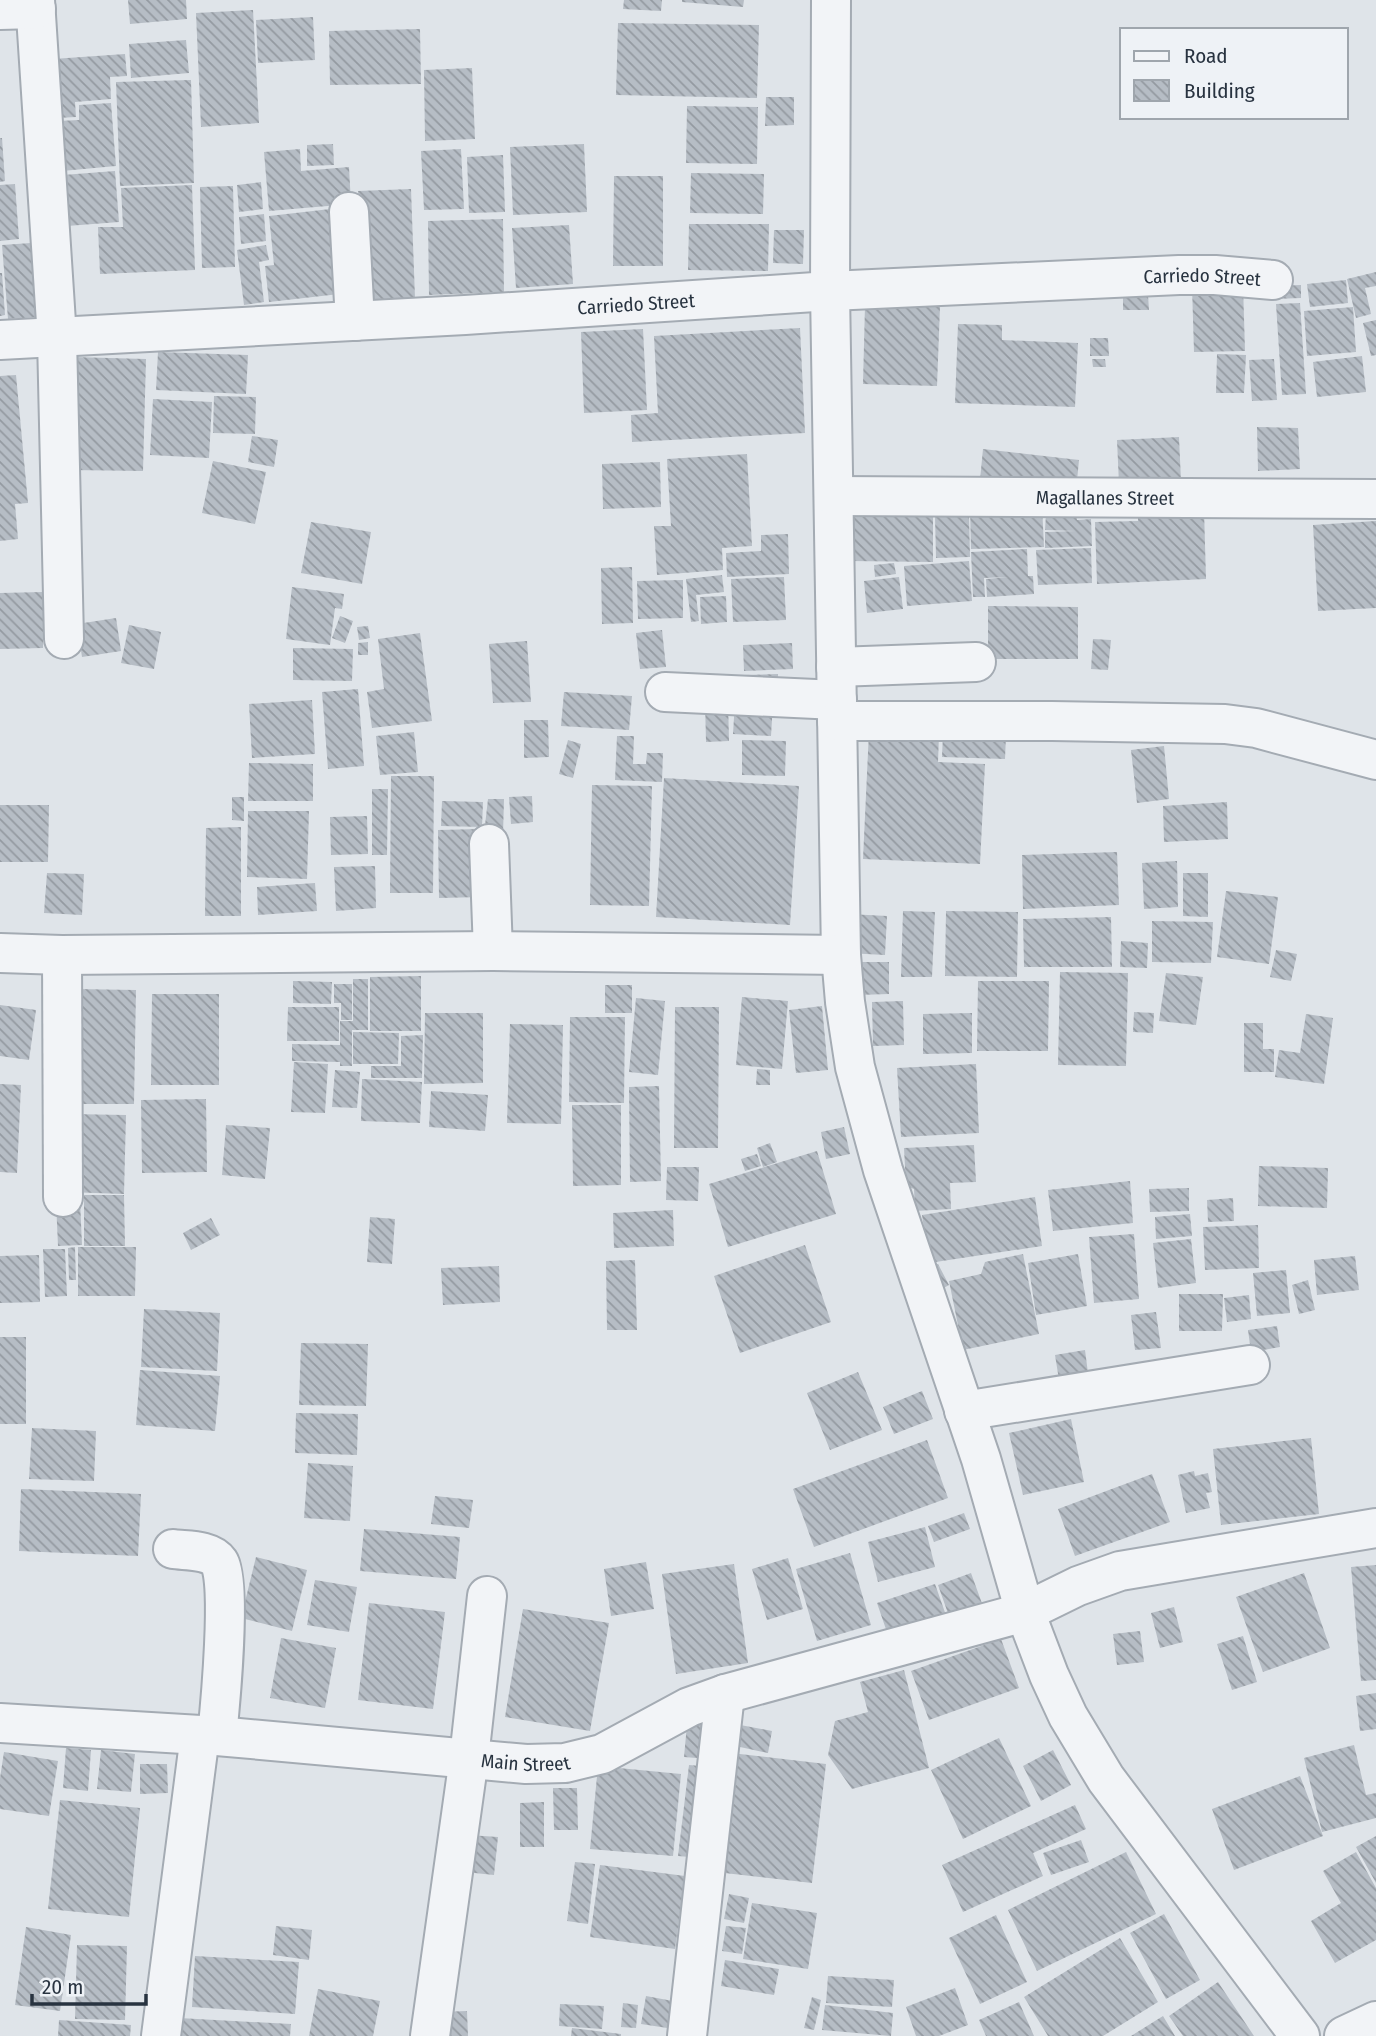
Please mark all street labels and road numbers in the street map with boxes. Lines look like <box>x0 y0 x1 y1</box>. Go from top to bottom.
street label: Carriedo Street <box>1143 263 1263 290</box>
street label: Carriedo Street <box>576 288 696 319</box>
street label: Magallanes Street <box>1036 486 1175 509</box>
street label: Main Street <box>480 1748 573 1776</box>

